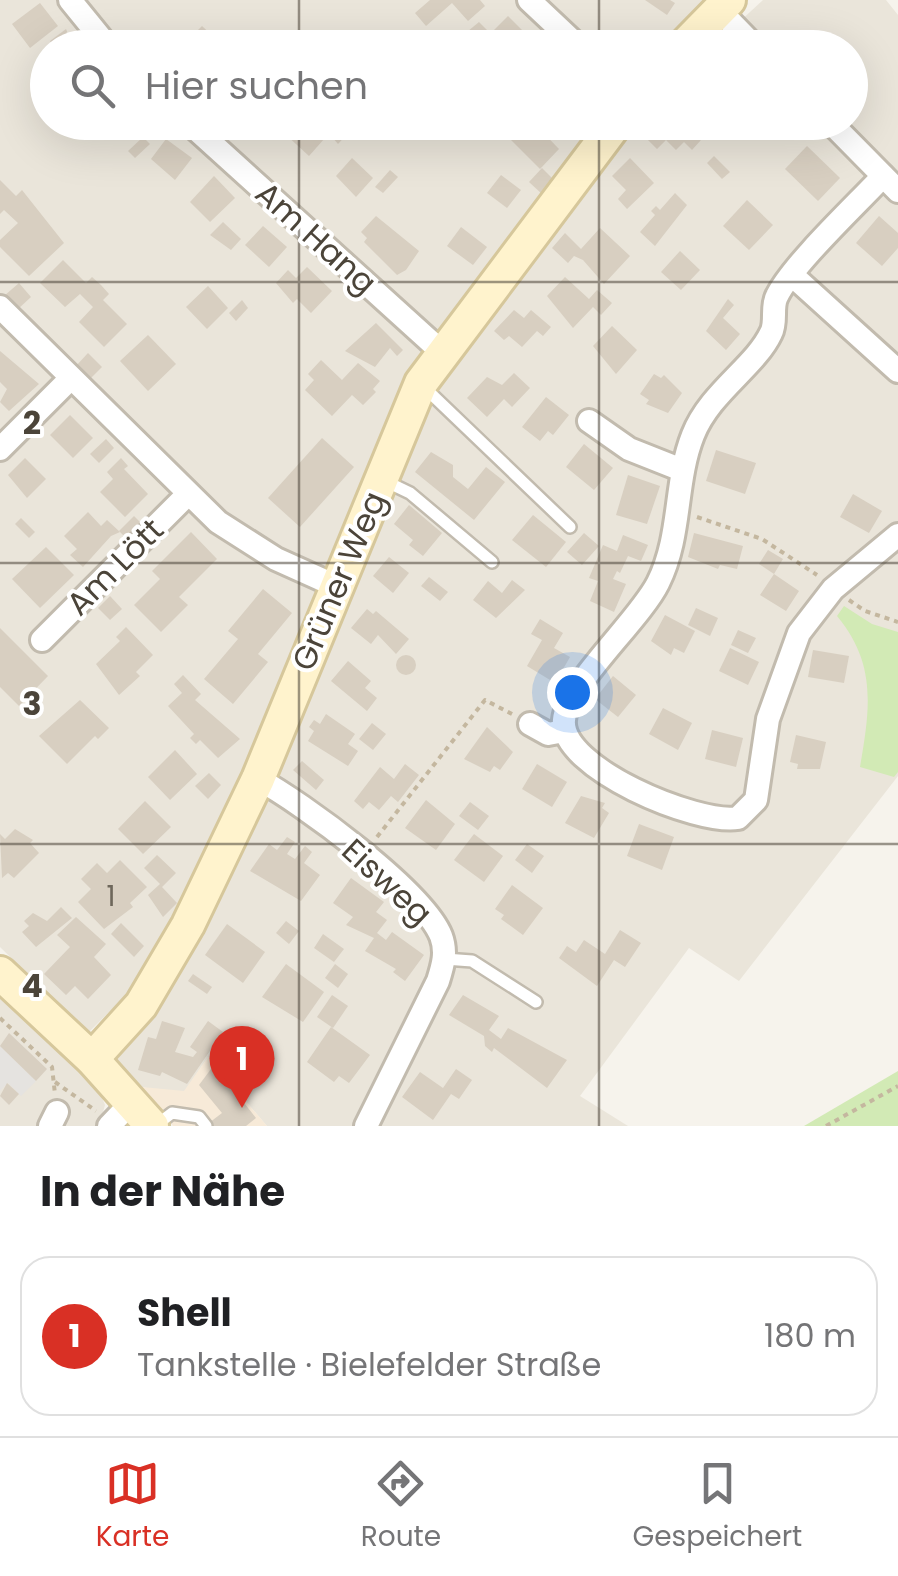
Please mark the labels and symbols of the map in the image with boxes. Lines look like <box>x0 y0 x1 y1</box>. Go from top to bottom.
street label: Am Hang <box>246 171 387 304</box>
text: 2 <box>23 400 41 445</box>
street label: Grüner Weg <box>281 484 397 677</box>
street label: Am Lött <box>56 508 173 625</box>
your location <box>547 667 598 718</box>
text: 3 <box>22 681 42 726</box>
street label: Eisweg <box>332 828 442 935</box>
house number: 1 <box>107 877 115 916</box>
text: 4 <box>21 963 43 1008</box>
pin: 1 <box>210 1026 274 1108</box>

